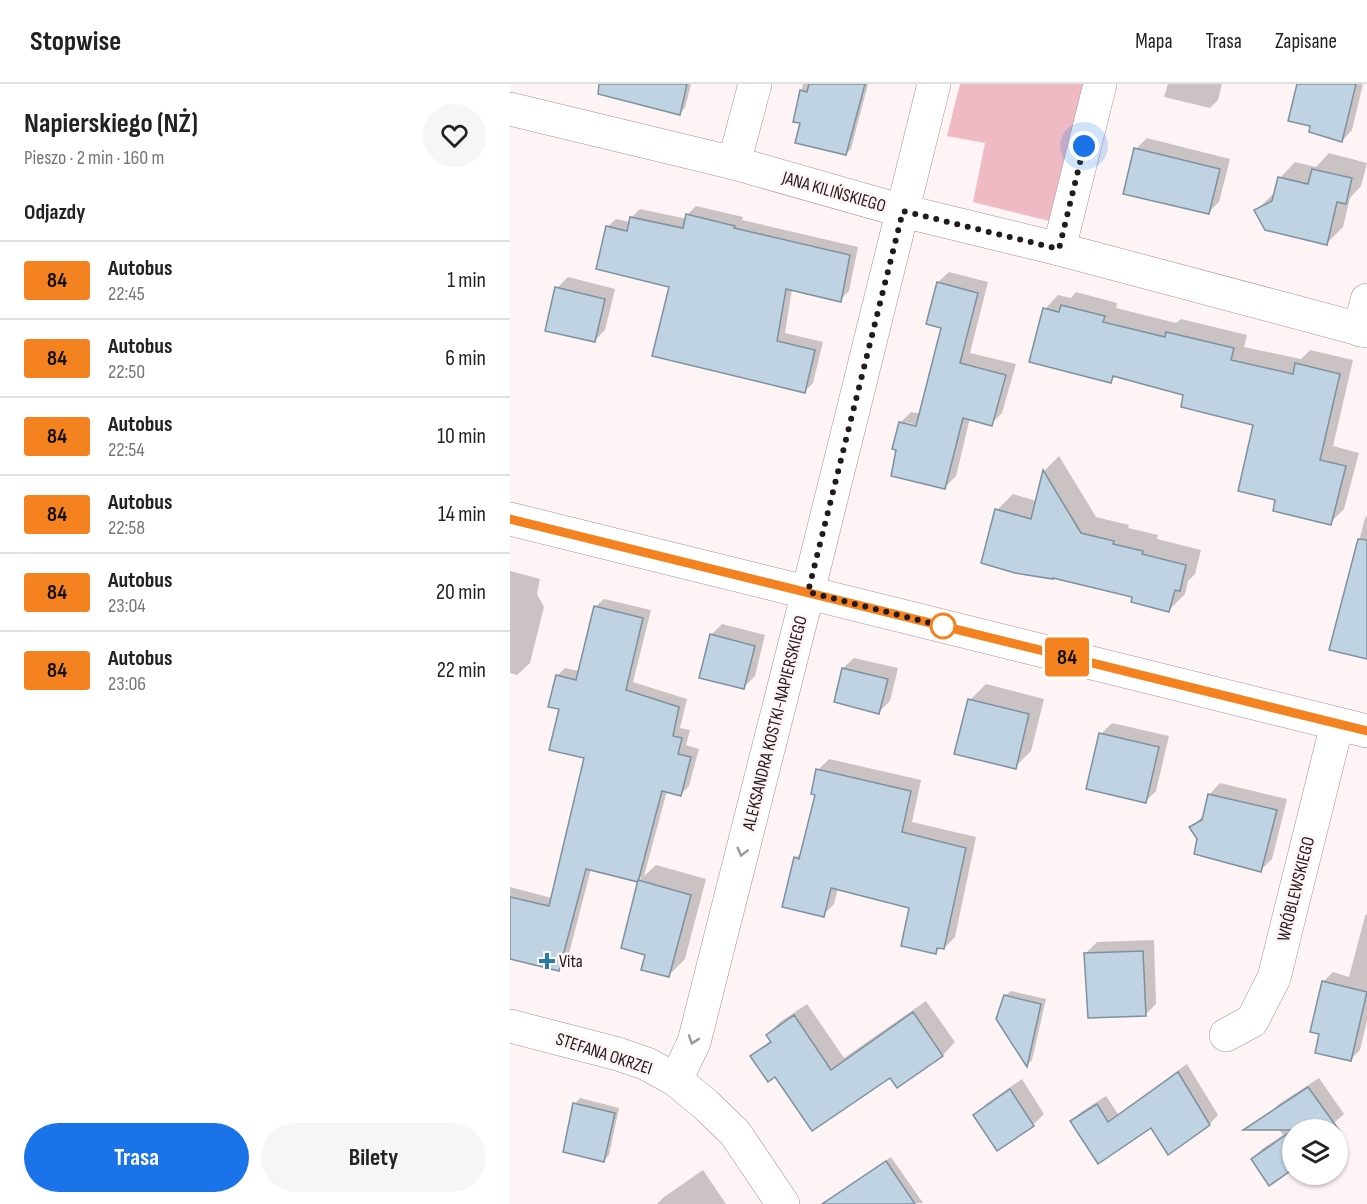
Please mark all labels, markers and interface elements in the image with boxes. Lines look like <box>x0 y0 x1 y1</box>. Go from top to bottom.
text: Stopwise <box>30 25 121 58</box>
text: Mapa <box>1135 29 1173 54</box>
text: Trasa <box>1206 29 1242 54</box>
text: Zapisane <box>1275 29 1337 54</box>
button: heart <box>423 104 486 167</box>
text: Napierskiego (NŻ) <box>24 107 198 140</box>
your location <box>1069 131 1099 161</box>
text: Pieszo · 2 min · 160 m <box>24 146 164 170</box>
street label: JANA KILIŃSKIEGO <box>779 167 888 217</box>
text: Odjazdy <box>24 199 85 226</box>
text: Autobus <box>108 255 172 282</box>
text: 1 min <box>447 267 486 294</box>
text: 84 <box>47 268 67 293</box>
text: 22:45 <box>108 282 145 306</box>
text: Autobus <box>108 333 172 360</box>
text: 6 min <box>445 345 486 372</box>
text: 84 <box>47 346 67 371</box>
text: 22:50 <box>108 360 145 384</box>
text: Autobus <box>108 411 172 438</box>
text: 10 min <box>437 423 486 450</box>
text: 84 <box>47 424 67 449</box>
text: 22:54 <box>108 438 145 462</box>
text: Autobus <box>108 489 172 516</box>
text: 14 min <box>438 501 486 528</box>
text: 84 <box>47 502 67 527</box>
text: 22:58 <box>108 516 145 540</box>
text: Autobus <box>108 567 172 594</box>
text: 20 min <box>436 579 486 606</box>
text: 84 <box>47 580 67 605</box>
text: 23:04 <box>108 594 146 618</box>
unlabelled marker <box>930 613 956 639</box>
street label: ALEKSANDRA KOSTKI-NAPIERSKIEGO <box>738 614 812 833</box>
line badge: 84 <box>1040 638 1094 676</box>
text: Autobus <box>108 645 172 672</box>
text: 84 <box>1057 645 1077 670</box>
text: 22 min <box>437 657 486 684</box>
text: 84 <box>47 658 67 683</box>
text: 23:06 <box>108 672 146 696</box>
street label: WRÓBLEWSKIEGO <box>1273 835 1319 943</box>
one-way arrow <box>737 847 750 857</box>
place label: Vita <box>559 951 583 972</box>
marker: Vita <box>540 954 554 968</box>
street label: STEFANA OKRZEI <box>553 1029 655 1079</box>
one-way arrow <box>688 1035 701 1045</box>
map controls <box>1282 1119 1348 1185</box>
button: layers <box>1282 1119 1348 1185</box>
button: Trasa <box>24 1123 249 1192</box>
button: Bilety <box>261 1123 486 1192</box>

